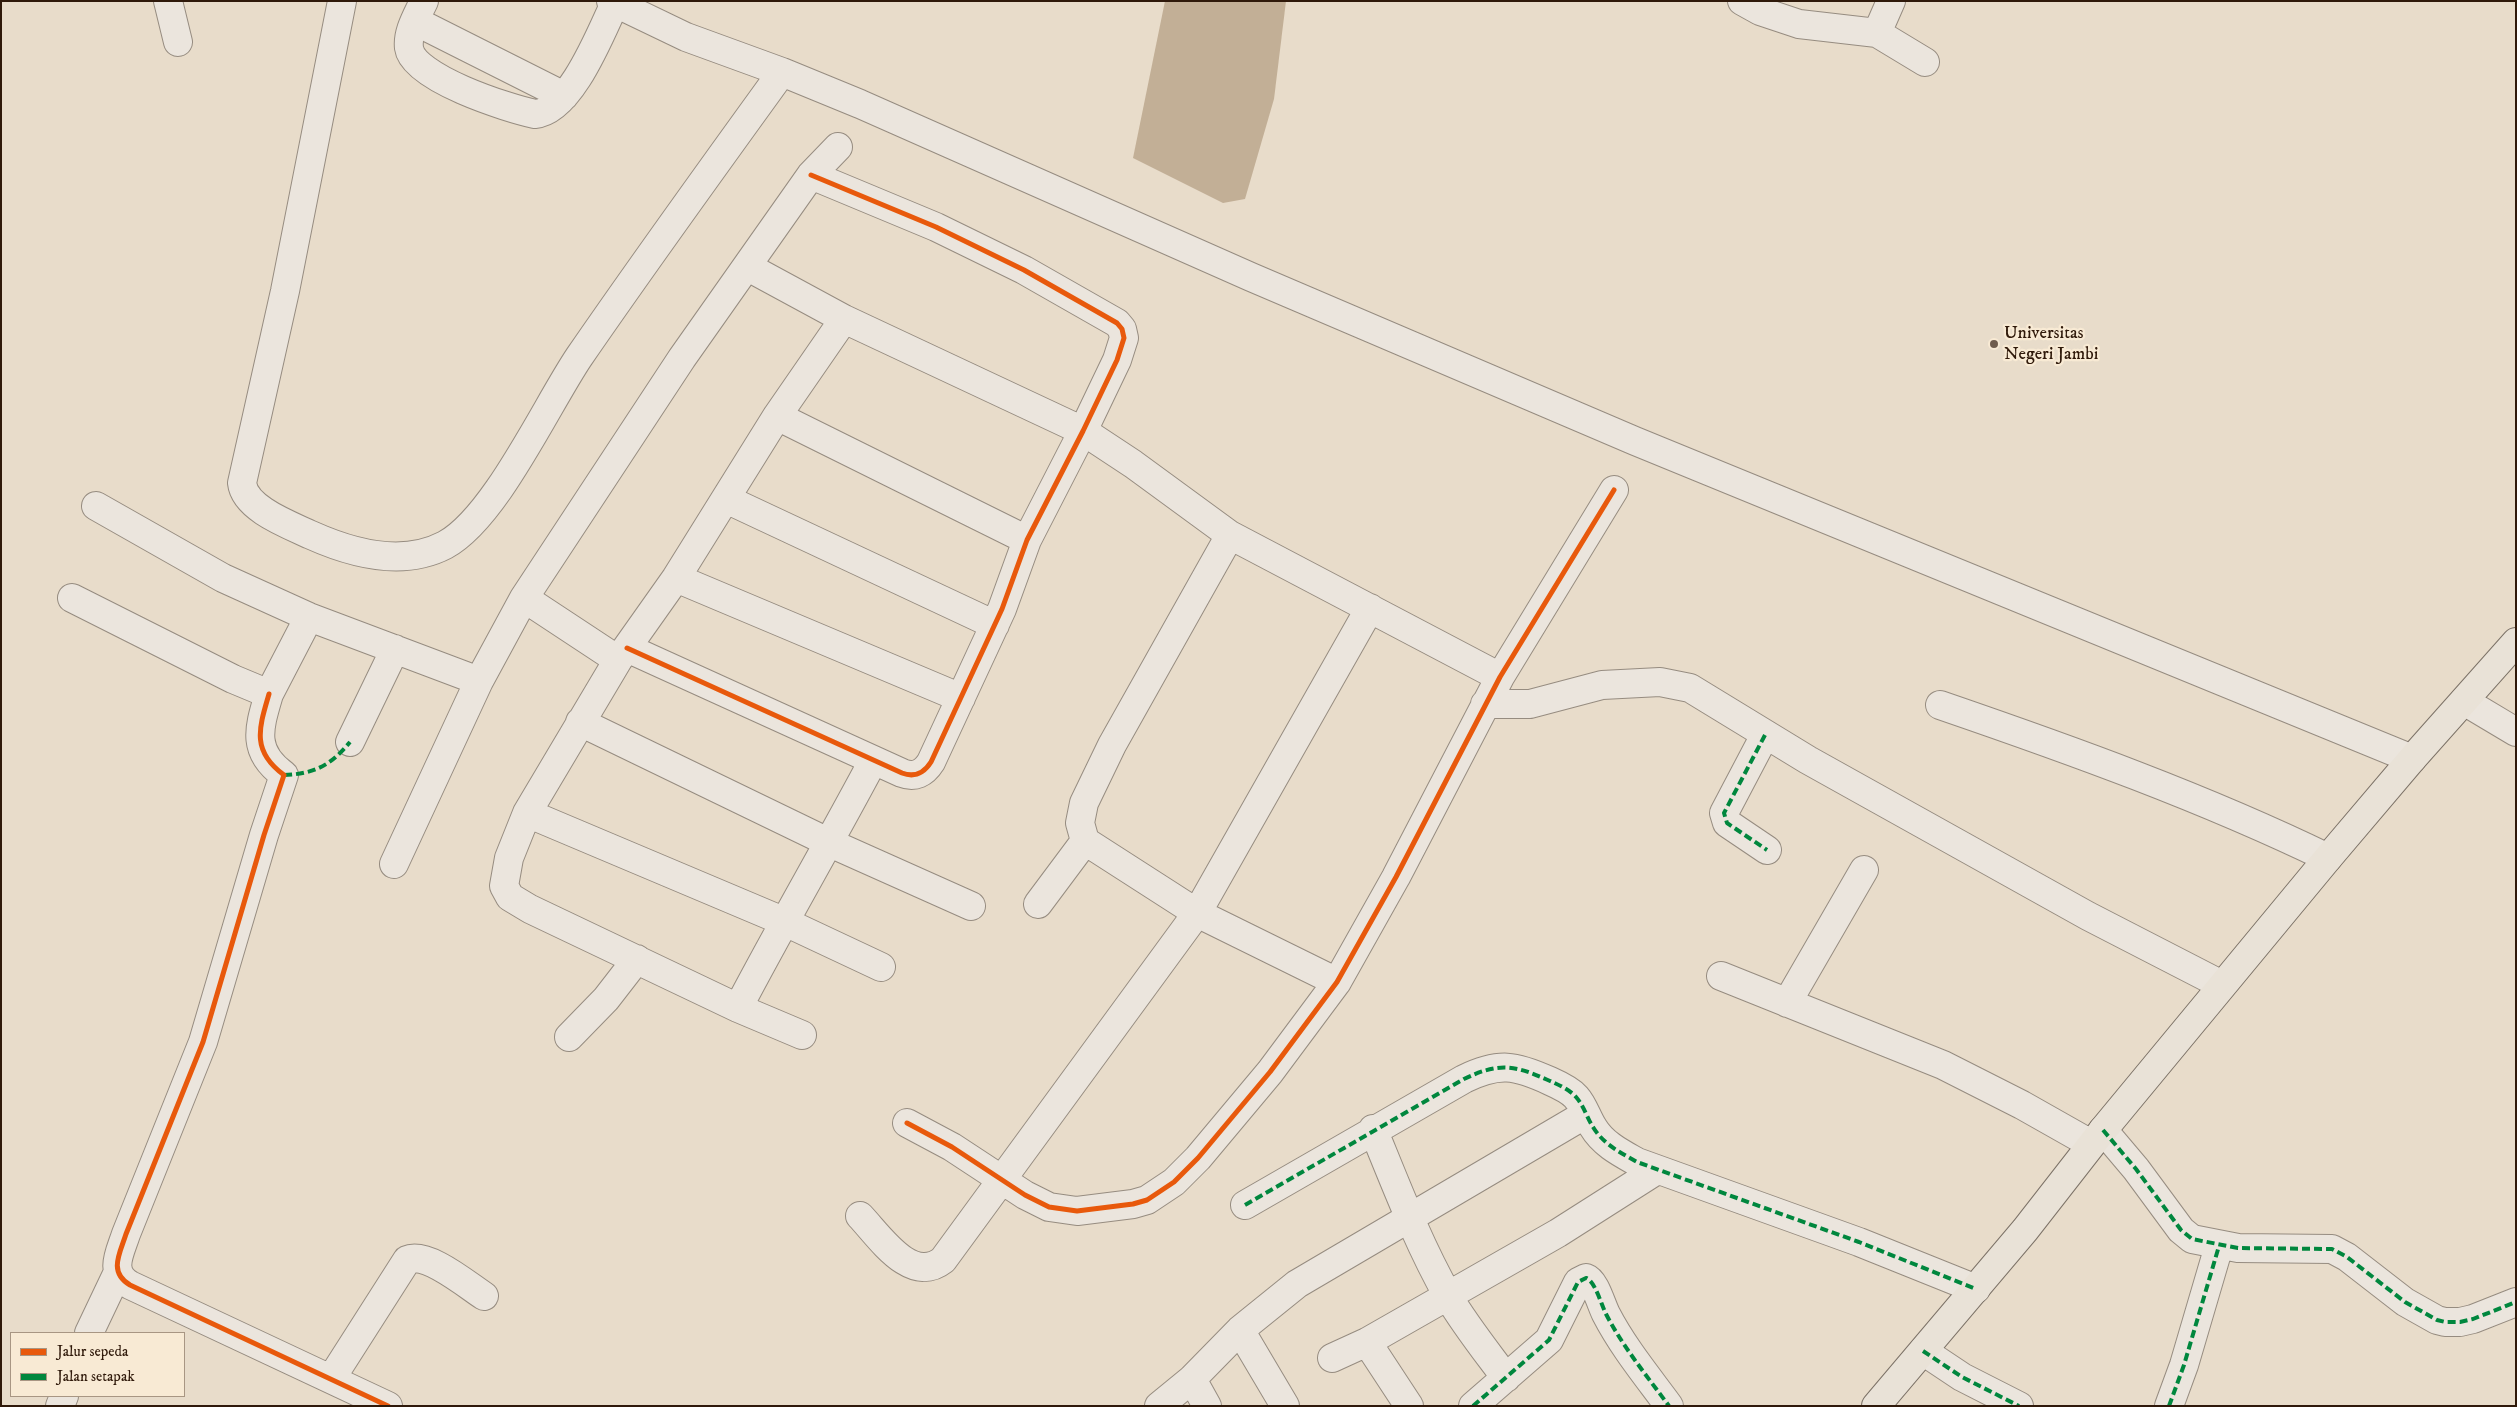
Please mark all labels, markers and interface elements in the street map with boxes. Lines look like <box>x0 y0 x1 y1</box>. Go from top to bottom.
place label: Universitas Negeri Jambi <box>2004 323 2098 366</box>
marker: Universitas Negeri Jambi <box>1988 338 2000 350</box>
legend <box>10 1332 185 1397</box>
text: Jalur sepeda <box>57 1342 128 1361</box>
text: Jalan setapak <box>57 1367 135 1386</box>

